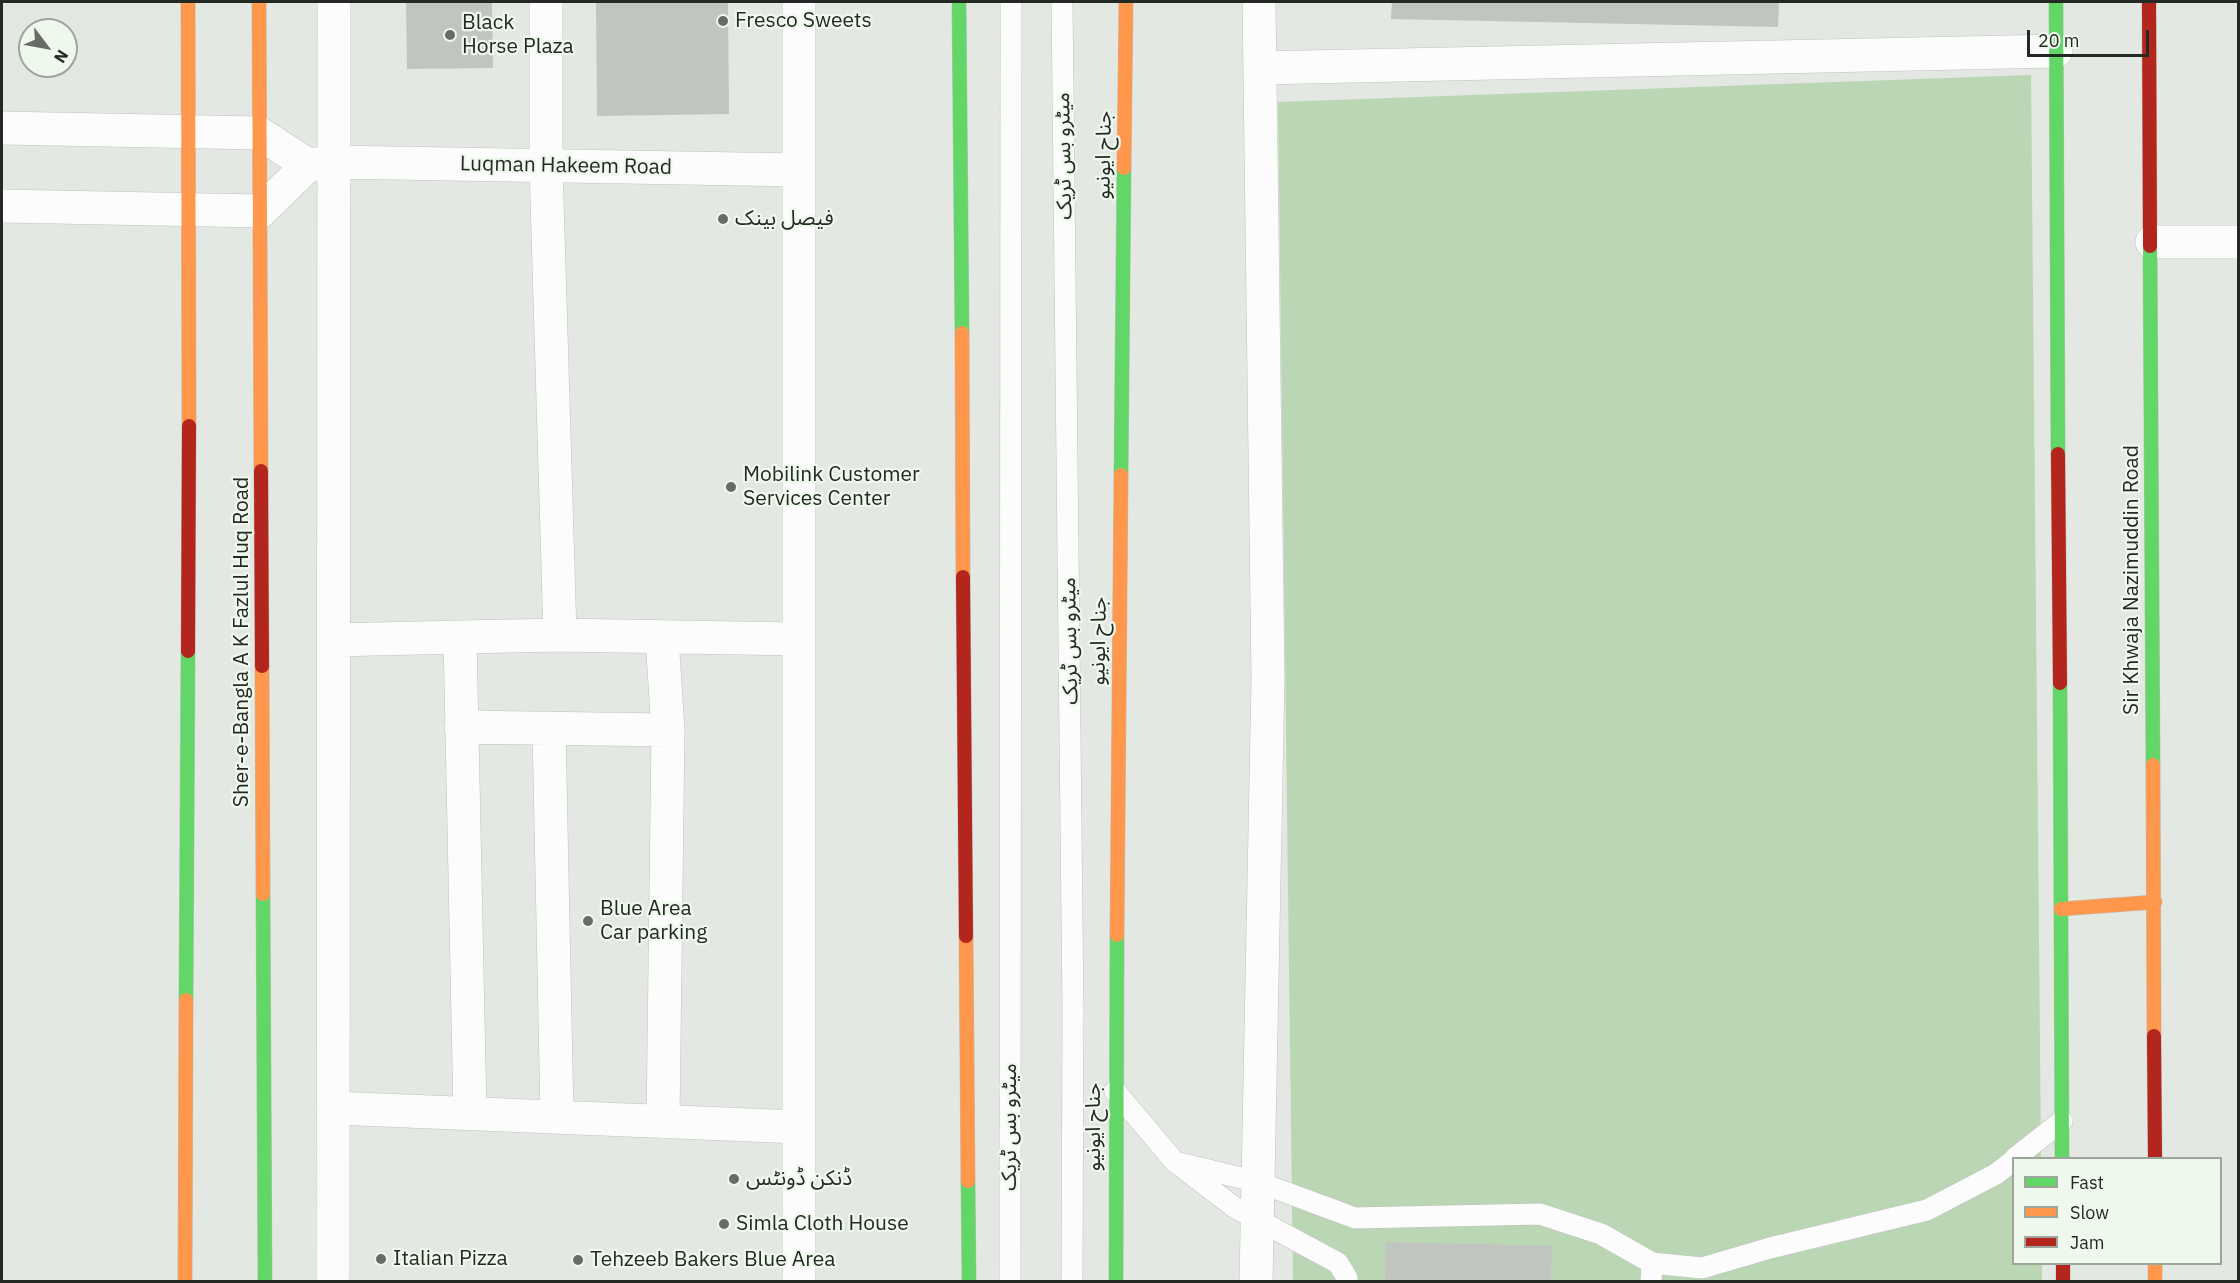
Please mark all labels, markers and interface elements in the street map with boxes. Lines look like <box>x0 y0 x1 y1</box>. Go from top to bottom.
place label: Fresco Sweets <box>735 8 872 34</box>
place label: Black Horse Plaza <box>462 10 574 60</box>
marker: Fresco Sweets <box>716 14 730 28</box>
north arrow <box>18 18 78 78</box>
scale bar <box>2030 18 2152 56</box>
marker: Black Horse Plaza <box>443 28 457 42</box>
text: 20 m <box>2038 29 2080 52</box>
text: N <box>50 46 73 67</box>
street label: میٹرو بس ٹریک <box>1050 92 1078 220</box>
street label: جناح ایونیو <box>1091 110 1117 200</box>
street label: Luqman Hakeem Road <box>460 152 672 180</box>
place label: فیصل بینک <box>735 206 834 232</box>
marker: فیصل بینک <box>716 212 730 226</box>
street label: Sir Khwaja Nazimuddin Road <box>2119 445 2145 715</box>
place label: Mobilink Customer Services Center <box>743 462 920 512</box>
street label: Sher-e-Bangla A K Fazlul Huq Road <box>229 477 255 807</box>
marker: Mobilink Customer Services Center <box>724 480 738 494</box>
street label: میٹرو بس ٹریک <box>1056 577 1084 705</box>
street label: جناح ایونیو <box>1086 596 1112 686</box>
place label: Blue Area Car parking <box>600 896 707 946</box>
marker: Blue Area Car parking <box>581 914 595 928</box>
street label: میٹرو بس ٹریک <box>997 1063 1023 1191</box>
street label: جناح ایونیو <box>1081 1083 1107 1171</box>
legend <box>2012 1157 2222 1265</box>
place label: ڈنکن ڈونٹس <box>746 1166 852 1192</box>
text: Fast <box>2070 1171 2104 1194</box>
marker: ڈنکن ڈونٹس <box>727 1172 741 1186</box>
text: Slow <box>2070 1201 2109 1224</box>
place label: Simla Cloth House <box>736 1211 909 1237</box>
marker: Simla Cloth House <box>717 1217 731 1231</box>
text: Jam <box>2070 1231 2105 1254</box>
place label: Italian Pizza <box>393 1246 508 1272</box>
place label: Tehzeeb Bakers Blue Area <box>590 1247 836 1273</box>
marker: Italian Pizza <box>374 1252 388 1266</box>
marker: Tehzeeb Bakers Blue Area <box>571 1253 585 1267</box>

